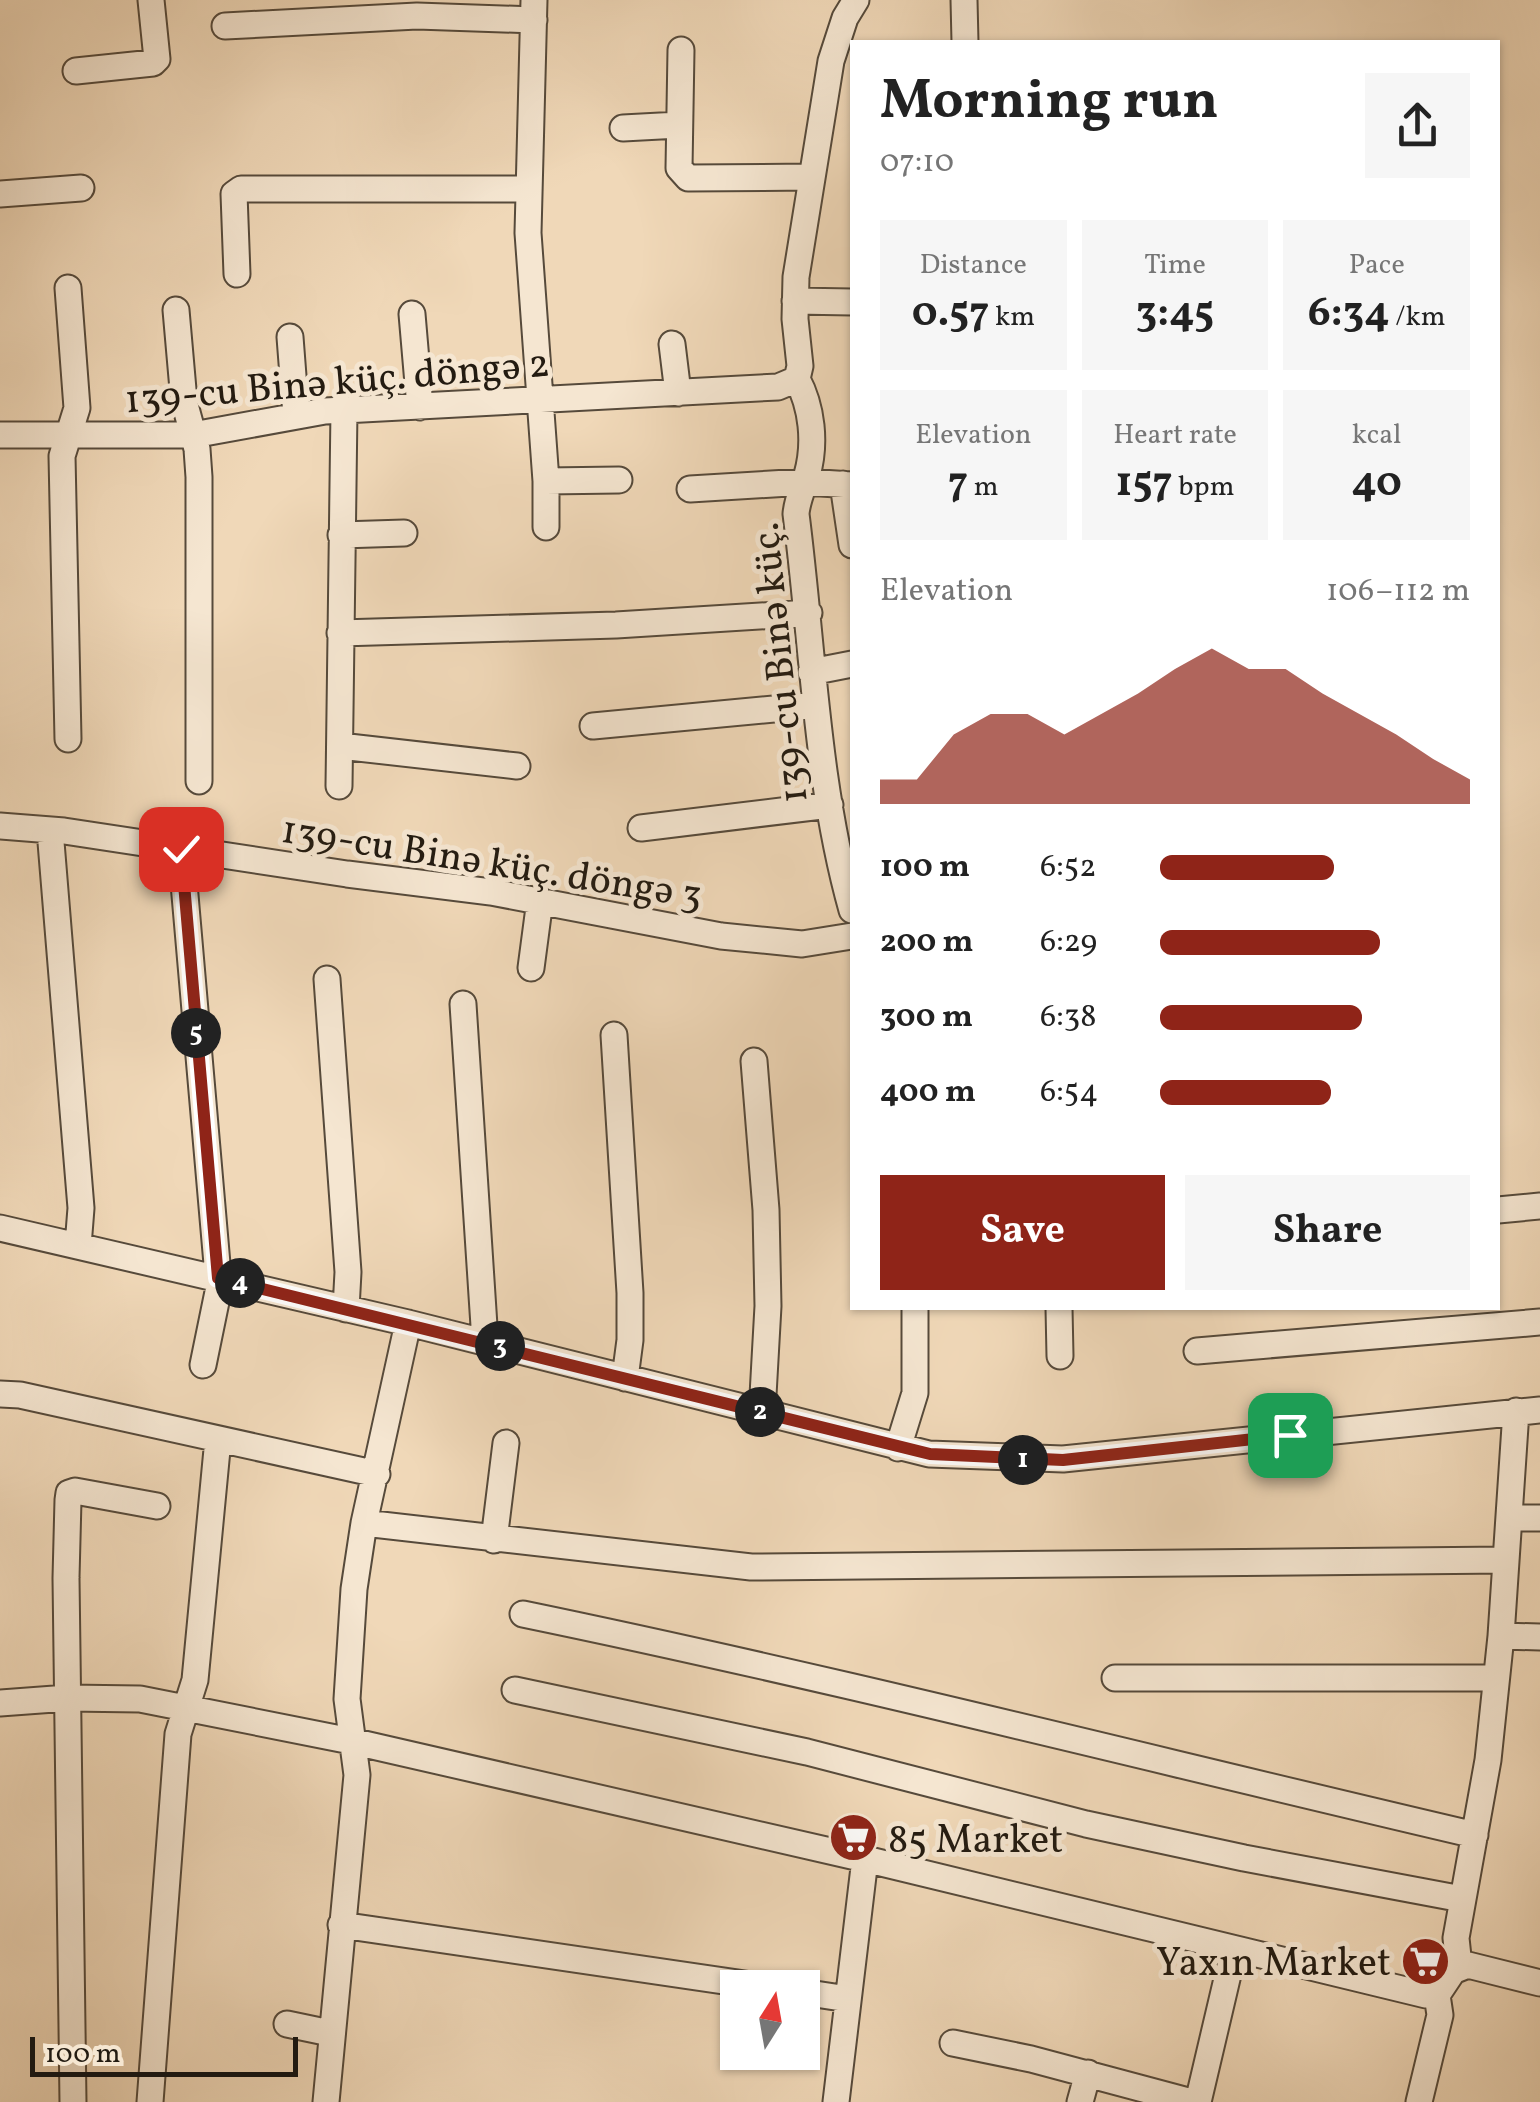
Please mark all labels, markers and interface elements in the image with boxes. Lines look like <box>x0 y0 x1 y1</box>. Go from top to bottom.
text: Morning run <box>880 65 1219 141</box>
button: share <box>1365 73 1470 178</box>
text: 07:10 <box>880 141 954 185</box>
text: Distance <box>920 246 1027 285</box>
text: Time <box>1144 246 1206 285</box>
text: Pace <box>1349 246 1405 285</box>
text: 0.57 <box>912 285 989 344</box>
text: 3:45 <box>1136 285 1214 344</box>
text: 6:34 <box>1308 285 1390 344</box>
text: km <box>989 298 1035 337</box>
text: /km <box>1390 298 1446 337</box>
street label: 139-cu Binə küç. döngə 2 <box>122 338 552 430</box>
text: Elevation <box>915 416 1032 455</box>
text: Heart rate <box>1113 416 1237 455</box>
text: kcal <box>1352 416 1402 455</box>
text: 7 <box>948 455 968 514</box>
text: 157 <box>1116 455 1173 514</box>
text: 40 <box>1351 455 1402 514</box>
text: m <box>968 468 999 507</box>
text: bpm <box>1173 468 1234 507</box>
street label: 139-cu Binə küç. <box>739 519 825 806</box>
text: Elevation <box>880 570 1013 614</box>
text: 106–112 m <box>1326 570 1470 614</box>
street label: 139-cu Binə küç. döngə 3 <box>277 804 706 926</box>
pin <box>139 807 224 892</box>
icon: check <box>154 822 209 877</box>
text: 100 m <box>880 846 970 890</box>
text: 6:52 <box>1040 846 1096 890</box>
text: 200 m <box>880 921 974 965</box>
text: 6:29 <box>1040 921 1097 965</box>
text: 300 m <box>880 996 973 1040</box>
text: 6:38 <box>1040 996 1096 1040</box>
pin: 5 <box>171 1008 221 1058</box>
text: 5 <box>189 1013 203 1052</box>
text: 400 m <box>880 1071 976 1115</box>
text: 6:54 <box>1040 1071 1098 1115</box>
button: Save <box>880 1175 1165 1290</box>
button: Share <box>1185 1175 1470 1290</box>
pin: 4 <box>215 1258 265 1308</box>
text: 4 <box>232 1263 248 1302</box>
pin: 3 <box>475 1321 525 1371</box>
text: 3 <box>493 1326 507 1365</box>
pin: 2 <box>735 1387 785 1437</box>
text: 2 <box>753 1392 767 1431</box>
pin <box>1248 1393 1333 1478</box>
icon: arrive <box>1263 1408 1318 1463</box>
pin: 1 <box>998 1435 1048 1485</box>
text: 1 <box>1017 1440 1029 1479</box>
supermarket icon: 85 Market <box>827 1812 879 1864</box>
place label: 85 Market <box>888 1814 1063 1870</box>
supermarket icon: Yaxın Market <box>1400 1935 1452 1987</box>
place label: Yaxın Market <box>1156 1937 1391 1993</box>
north arrow <box>720 1970 820 2070</box>
map controls <box>720 1970 820 2070</box>
scale bar <box>30 2032 298 2076</box>
text: 100 m <box>45 2035 120 2074</box>

